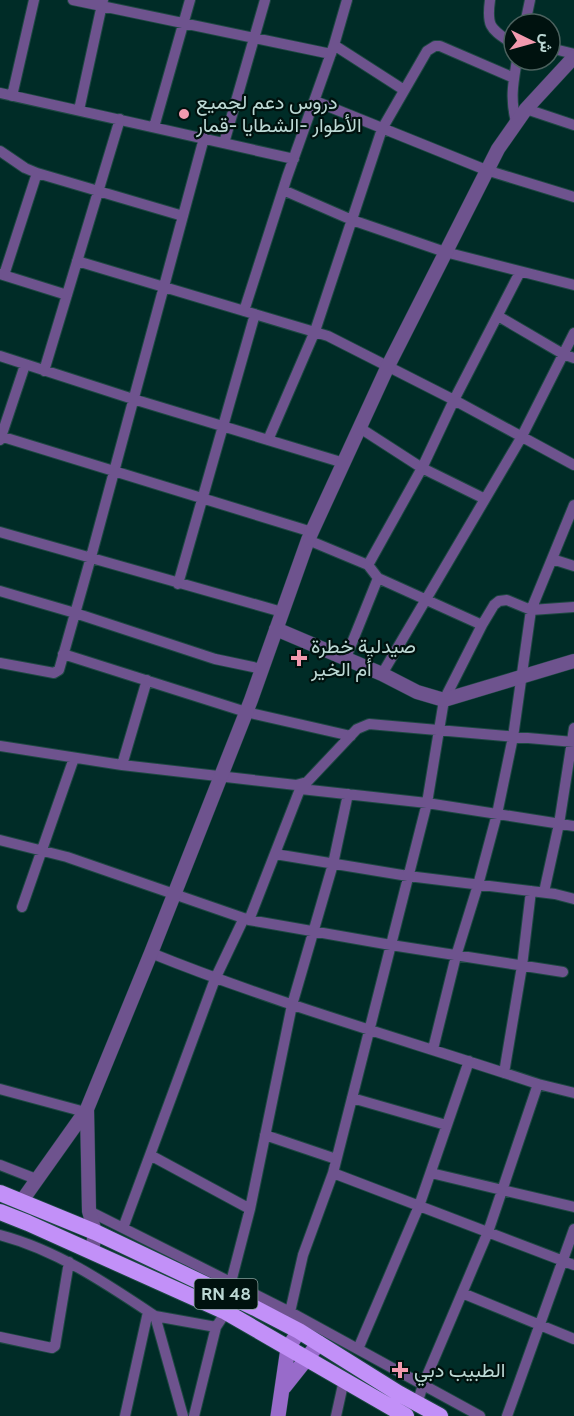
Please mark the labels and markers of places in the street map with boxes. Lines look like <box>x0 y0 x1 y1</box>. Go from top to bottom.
place label: دروس دعم لجميع الأطوار -الشطايا -قمار <box>195 90 362 138</box>
marker: دروس دعم لجميع الأطوار -الشطايا -قمار <box>177 107 191 121</box>
place label: صيدلية خطرة أم الخير <box>310 634 416 682</box>
marker: صيدلية خطرة أم الخير <box>292 651 306 665</box>
place label: الطبيب دبي <box>414 1358 505 1387</box>
marker: الطبيب دبي <box>391 1361 409 1379</box>

